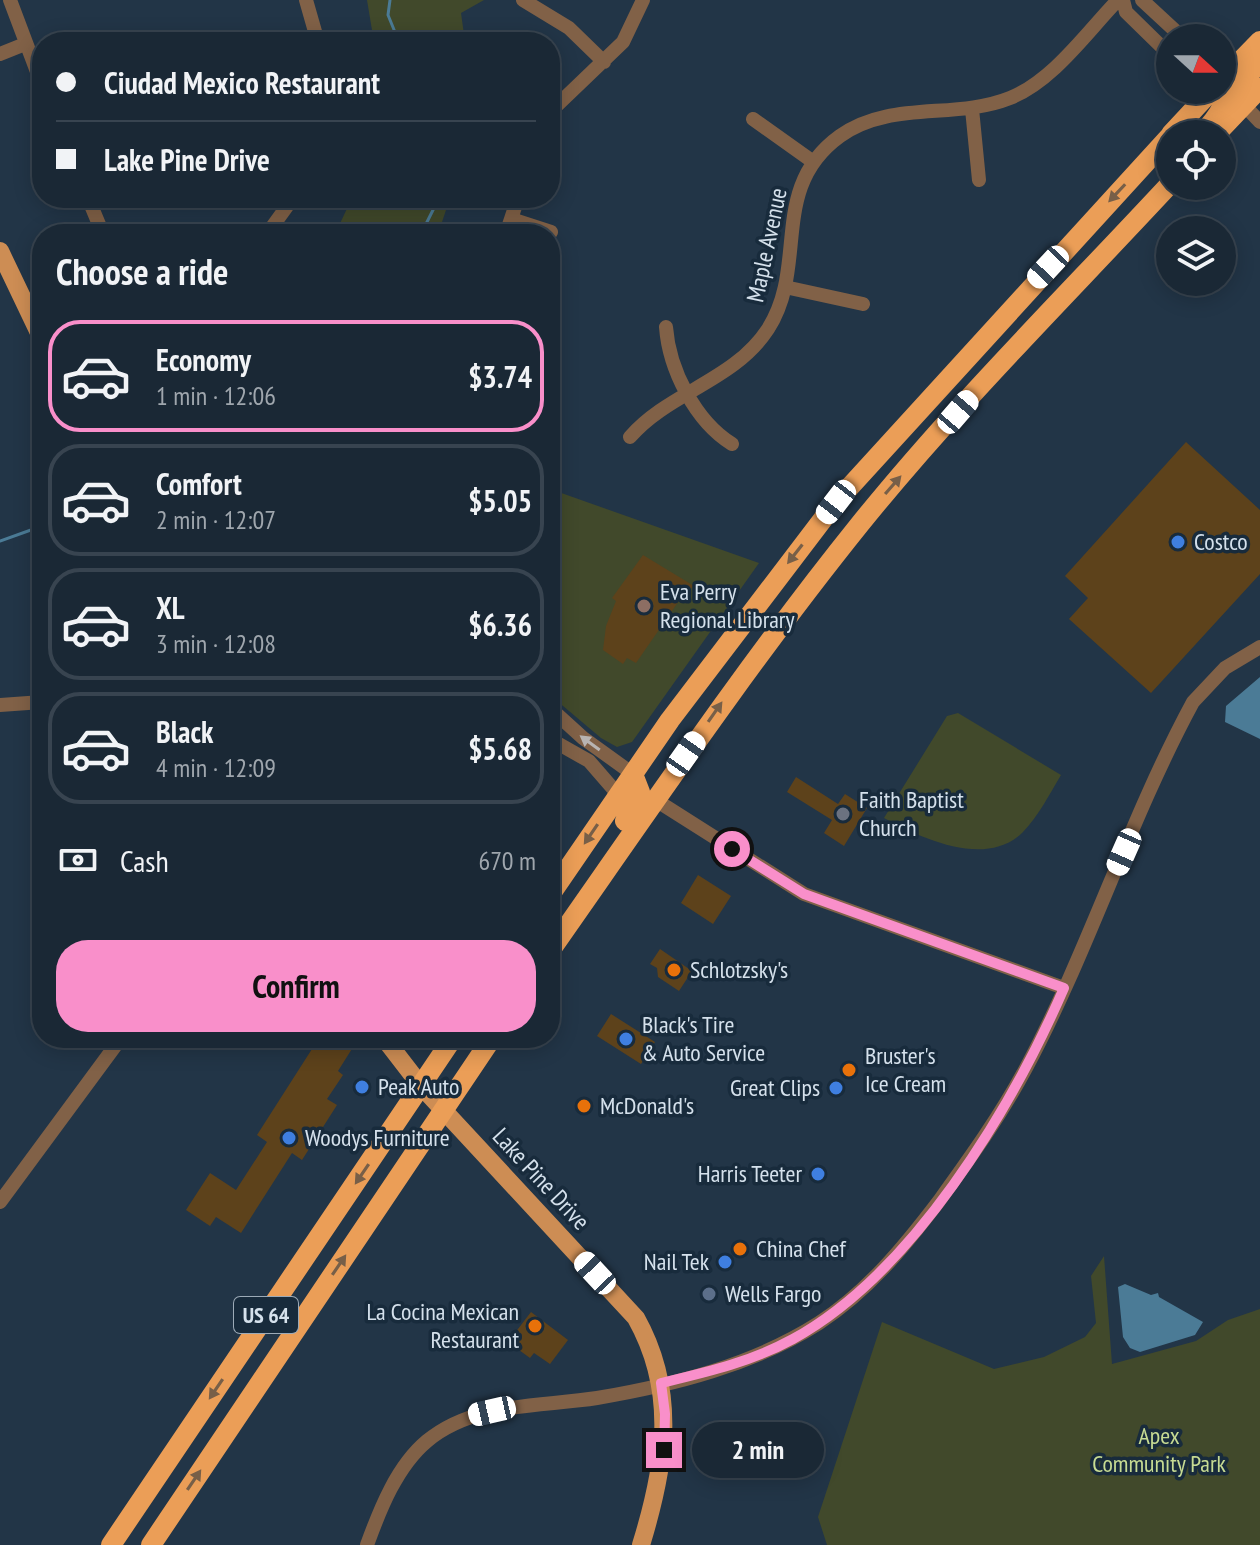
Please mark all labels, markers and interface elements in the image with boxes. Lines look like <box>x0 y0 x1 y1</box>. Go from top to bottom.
north arrow <box>1156 24 1236 104</box>
map controls <box>1156 24 1236 296</box>
text: Ciudad Mexico Restaurant <box>104 63 380 102</box>
button: locate <box>1156 120 1236 200</box>
text: Lake Pine Drive <box>104 140 270 179</box>
one-way arrow <box>1109 183 1127 202</box>
street label: Maple Avenue <box>739 185 794 305</box>
button: layers <box>1156 216 1236 296</box>
car <box>1023 241 1073 293</box>
text: Choose a ride <box>56 248 228 295</box>
icon: car <box>60 340 132 412</box>
text: Economy <box>156 340 251 379</box>
text: $3.74 <box>468 357 532 396</box>
text: 1 min · 12:06 <box>156 379 276 412</box>
car <box>933 386 983 438</box>
icon: car <box>60 464 132 536</box>
text: Comfort <box>156 464 242 503</box>
car <box>812 476 860 528</box>
one-way arrow <box>884 476 901 496</box>
text: $5.05 <box>468 481 532 520</box>
text: 2 min · 12:07 <box>156 503 276 536</box>
place label: Costco <box>1194 526 1248 557</box>
marker: Costco <box>1169 533 1187 551</box>
one-way arrow <box>787 544 804 564</box>
place label: Eva Perry Regional Library <box>660 576 794 635</box>
icon: car <box>60 588 132 660</box>
text: XL <box>156 588 185 627</box>
marker: Eva Perry Regional Library <box>635 597 653 615</box>
text: $6.36 <box>468 605 532 644</box>
text: 3 min · 12:08 <box>156 627 276 660</box>
one-way arrow <box>707 701 722 722</box>
icon: car <box>60 712 132 784</box>
text: Black <box>156 712 213 751</box>
car <box>662 727 710 781</box>
text: $5.68 <box>468 729 532 768</box>
one-way arrow <box>580 735 600 751</box>
text: 4 min · 12:09 <box>156 751 276 784</box>
place label: Faith Baptist Church <box>859 784 964 843</box>
marker: Faith Baptist Church <box>834 805 852 823</box>
one-way arrow <box>584 824 599 845</box>
car <box>1103 825 1145 879</box>
route start <box>714 831 750 867</box>
icon: cash <box>56 838 100 882</box>
text: Cash <box>120 841 169 880</box>
text: 670 m <box>478 844 536 877</box>
button: Confirm <box>56 940 536 1032</box>
place label: Schlotzsky's <box>690 954 788 985</box>
marker: Schlotzsky's <box>665 961 683 979</box>
place label: Black's Tire & Auto Service <box>642 1009 765 1068</box>
marker: Black's Tire & Auto Service <box>617 1030 635 1048</box>
place label: Bruster's Ice Cream <box>865 1040 946 1099</box>
marker: Bruster's Ice Cream <box>840 1061 858 1079</box>
place label: Peak Auto <box>378 1071 459 1102</box>
place label: Great Clips <box>730 1072 820 1103</box>
marker: Peak Auto <box>353 1078 371 1096</box>
marker: Great Clips <box>827 1079 845 1097</box>
place label: McDonald's <box>600 1090 694 1121</box>
marker: McDonald's <box>575 1097 593 1115</box>
street label: Lake Pine Drive <box>486 1121 597 1236</box>
place label: Woodys Furniture <box>305 1122 450 1153</box>
marker: Woodys Furniture <box>280 1129 298 1147</box>
place label: Harris Teeter <box>698 1158 802 1189</box>
one-way arrow <box>355 1163 370 1184</box>
marker: Harris Teeter <box>809 1165 827 1183</box>
place label: China Chef <box>756 1233 846 1264</box>
marker: China Chef <box>731 1240 749 1258</box>
place label: Nail Tek <box>644 1246 710 1277</box>
car <box>570 1247 620 1299</box>
marker: Nail Tek <box>716 1253 734 1271</box>
one-way arrow <box>331 1254 346 1275</box>
place label: Wells Fargo <box>725 1278 821 1309</box>
marker: Wells Fargo <box>700 1285 718 1303</box>
place label: La Cocina Mexican Restaurant <box>366 1296 519 1355</box>
road number: US 64 <box>234 1297 298 1333</box>
marker: La Cocina Mexican Restaurant <box>526 1317 544 1335</box>
one-way arrow <box>209 1378 224 1400</box>
car <box>466 1394 518 1428</box>
park label: Apex Community Park <box>1092 1420 1226 1479</box>
callout: 2 min <box>692 1422 824 1478</box>
route end <box>646 1432 682 1468</box>
text: 2 min <box>732 1433 784 1466</box>
one-way arrow <box>186 1470 201 1491</box>

